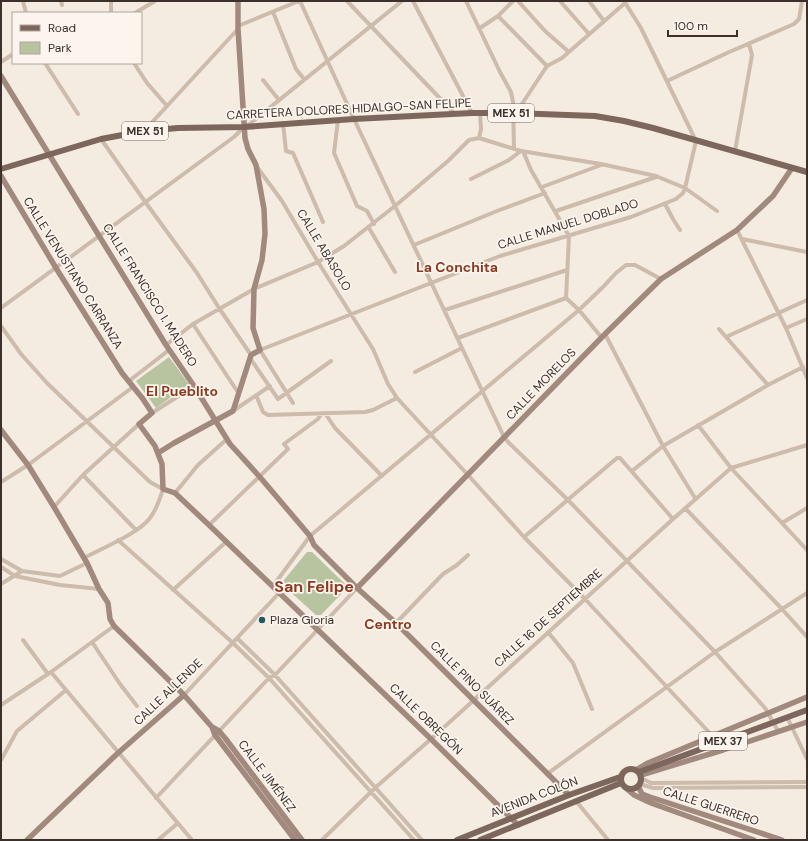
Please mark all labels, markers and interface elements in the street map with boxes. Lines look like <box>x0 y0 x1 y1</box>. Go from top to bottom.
legend <box>12 12 142 64</box>
scale bar <box>668 12 737 38</box>
text: 100 m <box>674 18 708 34</box>
text: Road <box>48 20 76 36</box>
text: Park <box>48 40 72 56</box>
street label: CARRETERA DOLORES HIDALGO-SAN FELIPE <box>226 95 472 123</box>
road number: MEX 51 <box>488 104 534 122</box>
road number: MEX 51 <box>122 122 168 140</box>
street label: CALLE VENUSTIANO CARRANZA <box>19 194 127 352</box>
street label: CALLE MANUEL DOBLADO <box>496 195 640 253</box>
street label: CALLE ABASOLO <box>293 206 355 294</box>
street label: CALLE FRANCISCO I. MADERO <box>99 220 201 370</box>
district label: La Conchita <box>416 258 498 276</box>
street label: CALLE MORELOS <box>503 345 579 423</box>
district label: El Pueblito <box>146 382 218 400</box>
street label: CALLE 16 DE SEPTIEMBRE <box>491 565 606 671</box>
district label: San Felipe <box>274 576 354 597</box>
place label: Plaza Gloria <box>270 612 334 628</box>
marker: Plaza Gloria <box>257 615 267 625</box>
district label: Centro <box>364 615 412 633</box>
street label: CALLE PINO SUÁREZ <box>427 638 517 728</box>
street label: CALLE ALLENDE <box>130 655 206 729</box>
street label: CALLE OBREGÓN <box>386 680 466 758</box>
road number: MEX 37 <box>699 732 747 750</box>
street label: CALLE JIMÉNEZ <box>235 737 299 815</box>
street label: AVENIDA COLÓN <box>488 773 580 821</box>
street label: CALLE GUERRERO <box>661 783 761 829</box>

